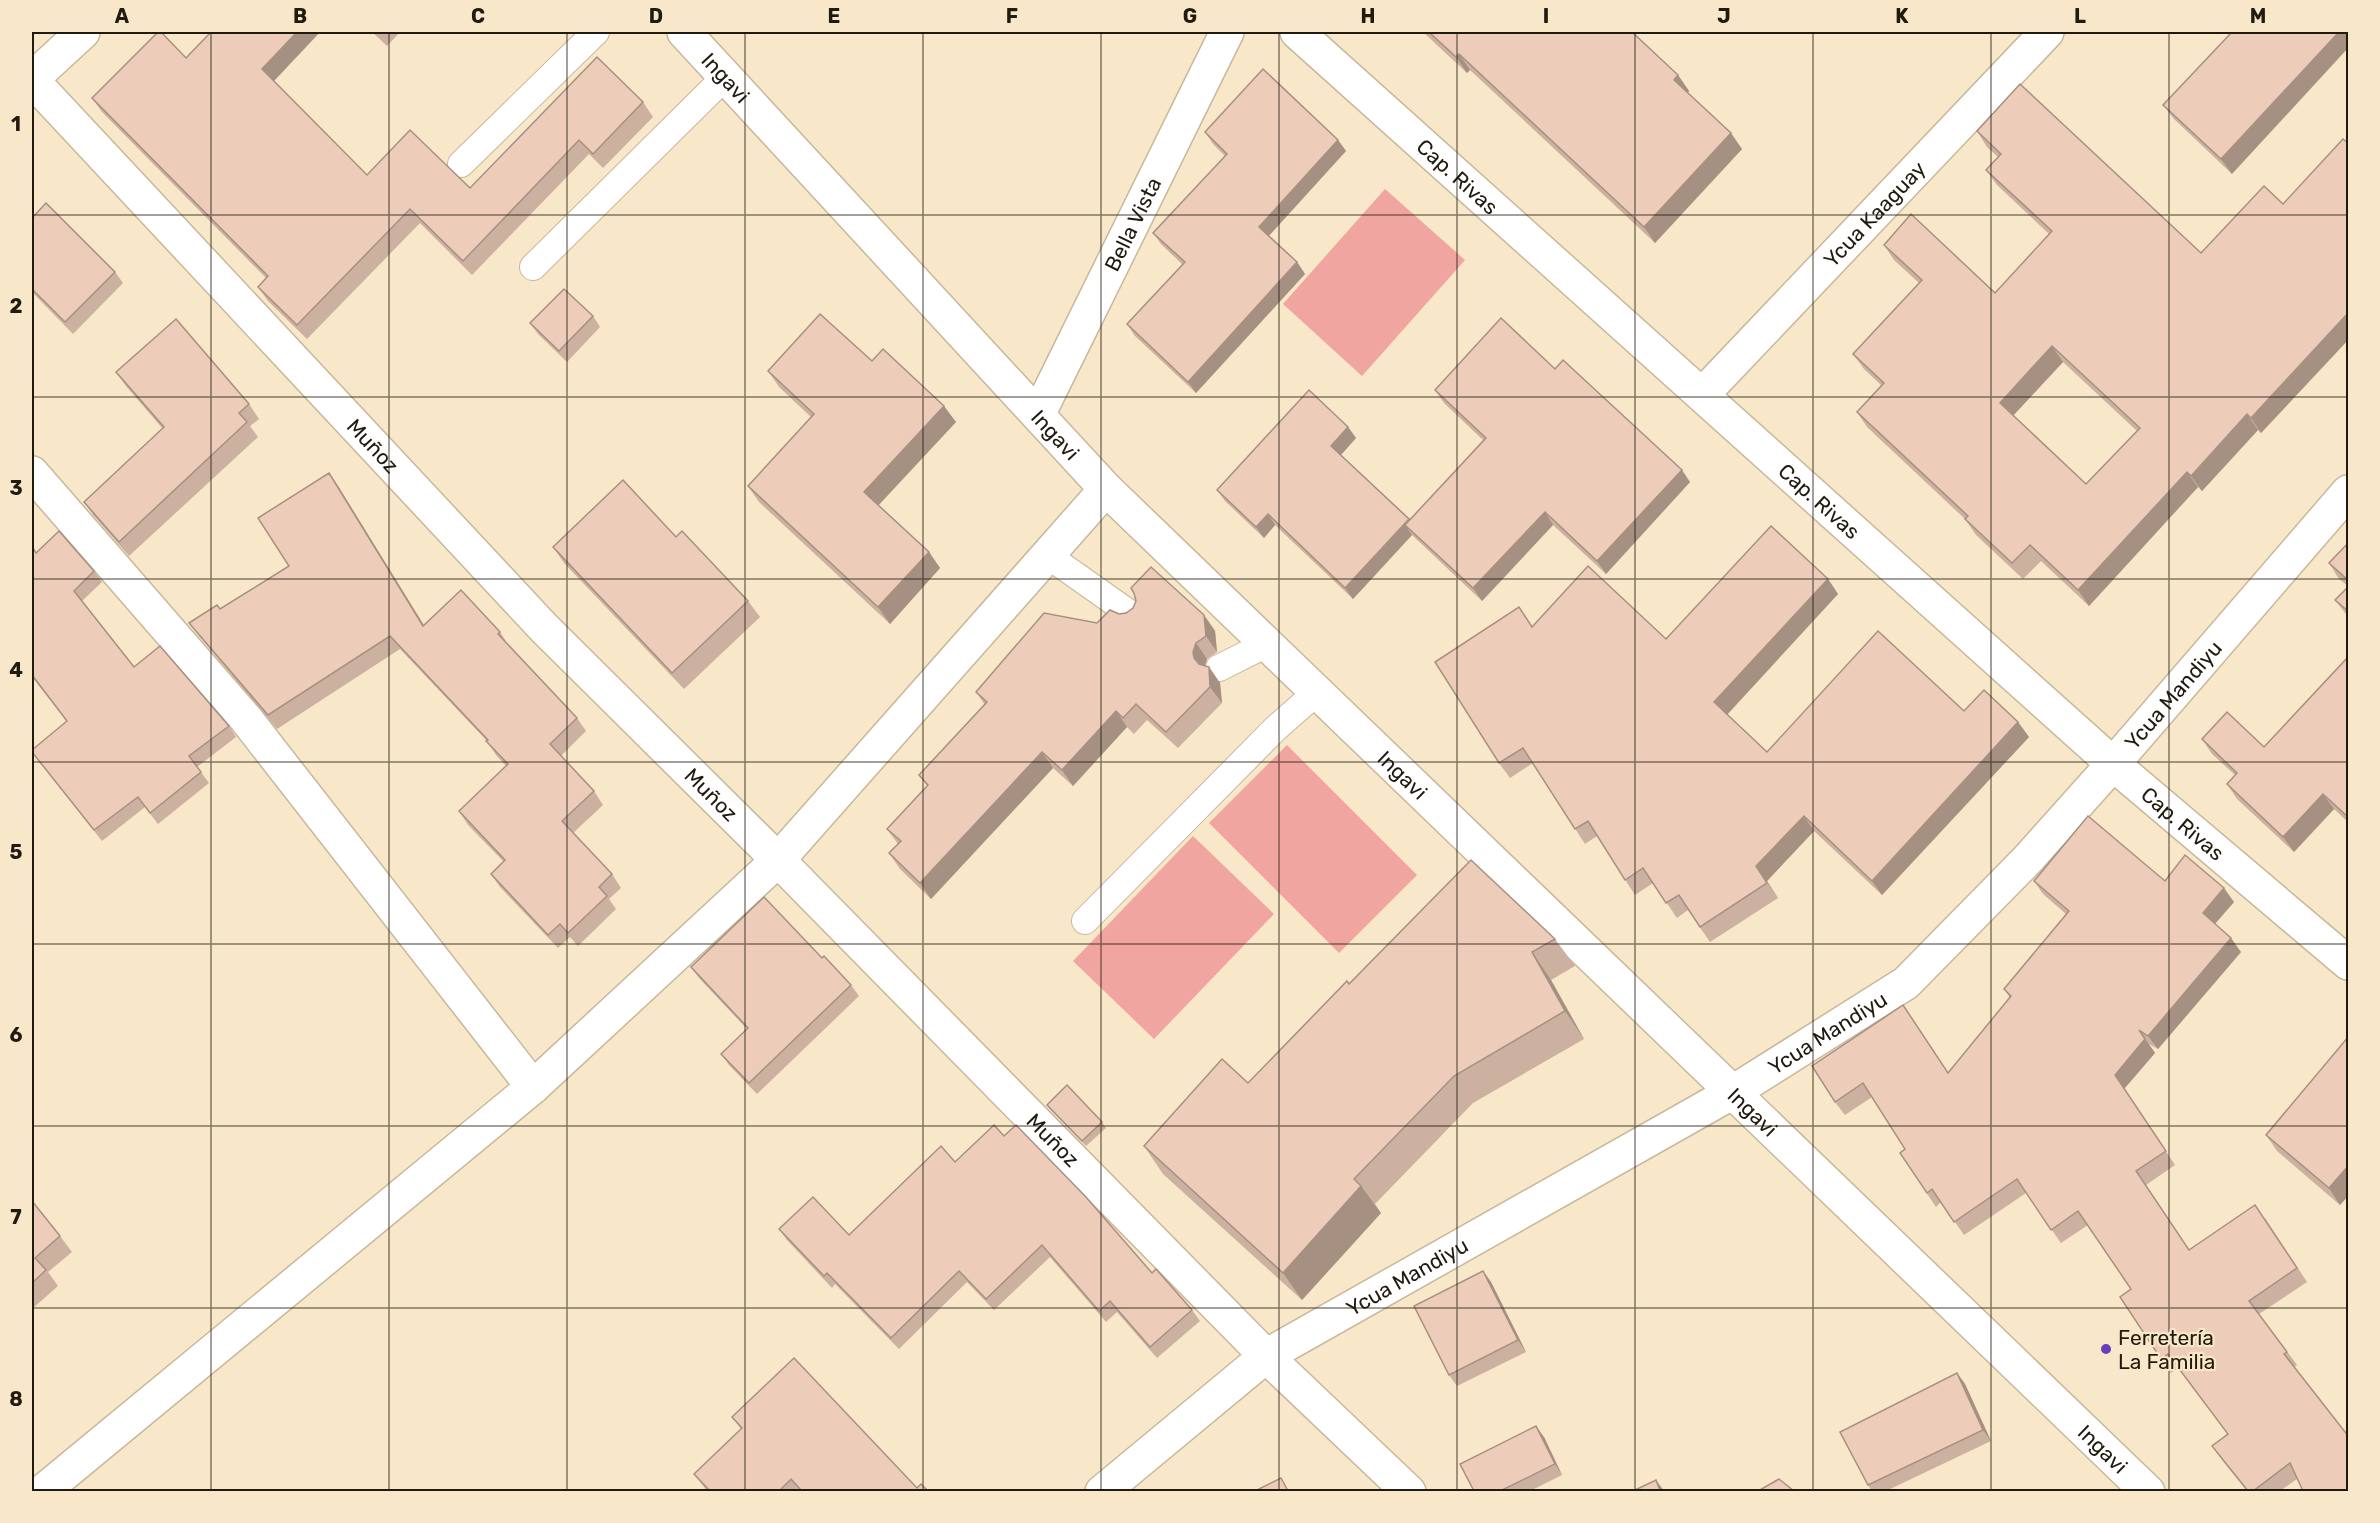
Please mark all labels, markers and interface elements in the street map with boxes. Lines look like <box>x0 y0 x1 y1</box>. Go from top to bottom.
text: A <box>115 4 130 28</box>
text: B <box>293 4 307 28</box>
text: C <box>471 4 485 28</box>
text: D <box>649 4 663 28</box>
text: E <box>828 4 840 28</box>
text: F <box>1006 4 1018 28</box>
text: G <box>1183 4 1197 28</box>
text: H <box>1361 4 1375 28</box>
text: I <box>1543 4 1549 28</box>
text: J <box>1717 4 1731 28</box>
text: K <box>1895 4 1909 28</box>
text: L <box>2074 4 2086 28</box>
text: M <box>2250 4 2266 28</box>
street label: Ingavi <box>697 47 755 108</box>
text: 1 <box>11 112 21 136</box>
street label: Cap. Rivas <box>1412 133 1504 219</box>
street label: Ycua Kaaguay <box>1818 155 1931 272</box>
street label: Bella Vista <box>1099 173 1166 275</box>
text: 2 <box>10 294 23 318</box>
street label: Ingavi <box>1027 404 1085 465</box>
street label: Muñoz <box>342 413 405 478</box>
street label: Cap. Rivas <box>1774 458 1865 544</box>
text: 3 <box>9 476 23 500</box>
street label: Ycua Mandiyu <box>2119 635 2227 754</box>
text: 4 <box>9 658 23 682</box>
street label: Ingavi <box>1373 745 1433 804</box>
street label: Muñoz <box>680 763 743 826</box>
street label: Cap. Rivas <box>2137 781 2230 865</box>
text: 5 <box>10 840 23 864</box>
street label: Ycua Mandiyu <box>1763 986 1891 1079</box>
text: 6 <box>9 1023 23 1047</box>
street label: Ingavi <box>1723 1082 1783 1141</box>
street label: Muñoz <box>1022 1108 1085 1172</box>
text: 7 <box>10 1205 22 1229</box>
street label: Ycua Mandiyu <box>1342 1232 1472 1321</box>
place label: Ferretería La Familia <box>2118 1325 2215 1374</box>
marker: Ferretería La Familia <box>2099 1342 2113 1356</box>
text: 8 <box>9 1387 23 1411</box>
street label: Ingavi <box>2073 1419 2133 1478</box>

